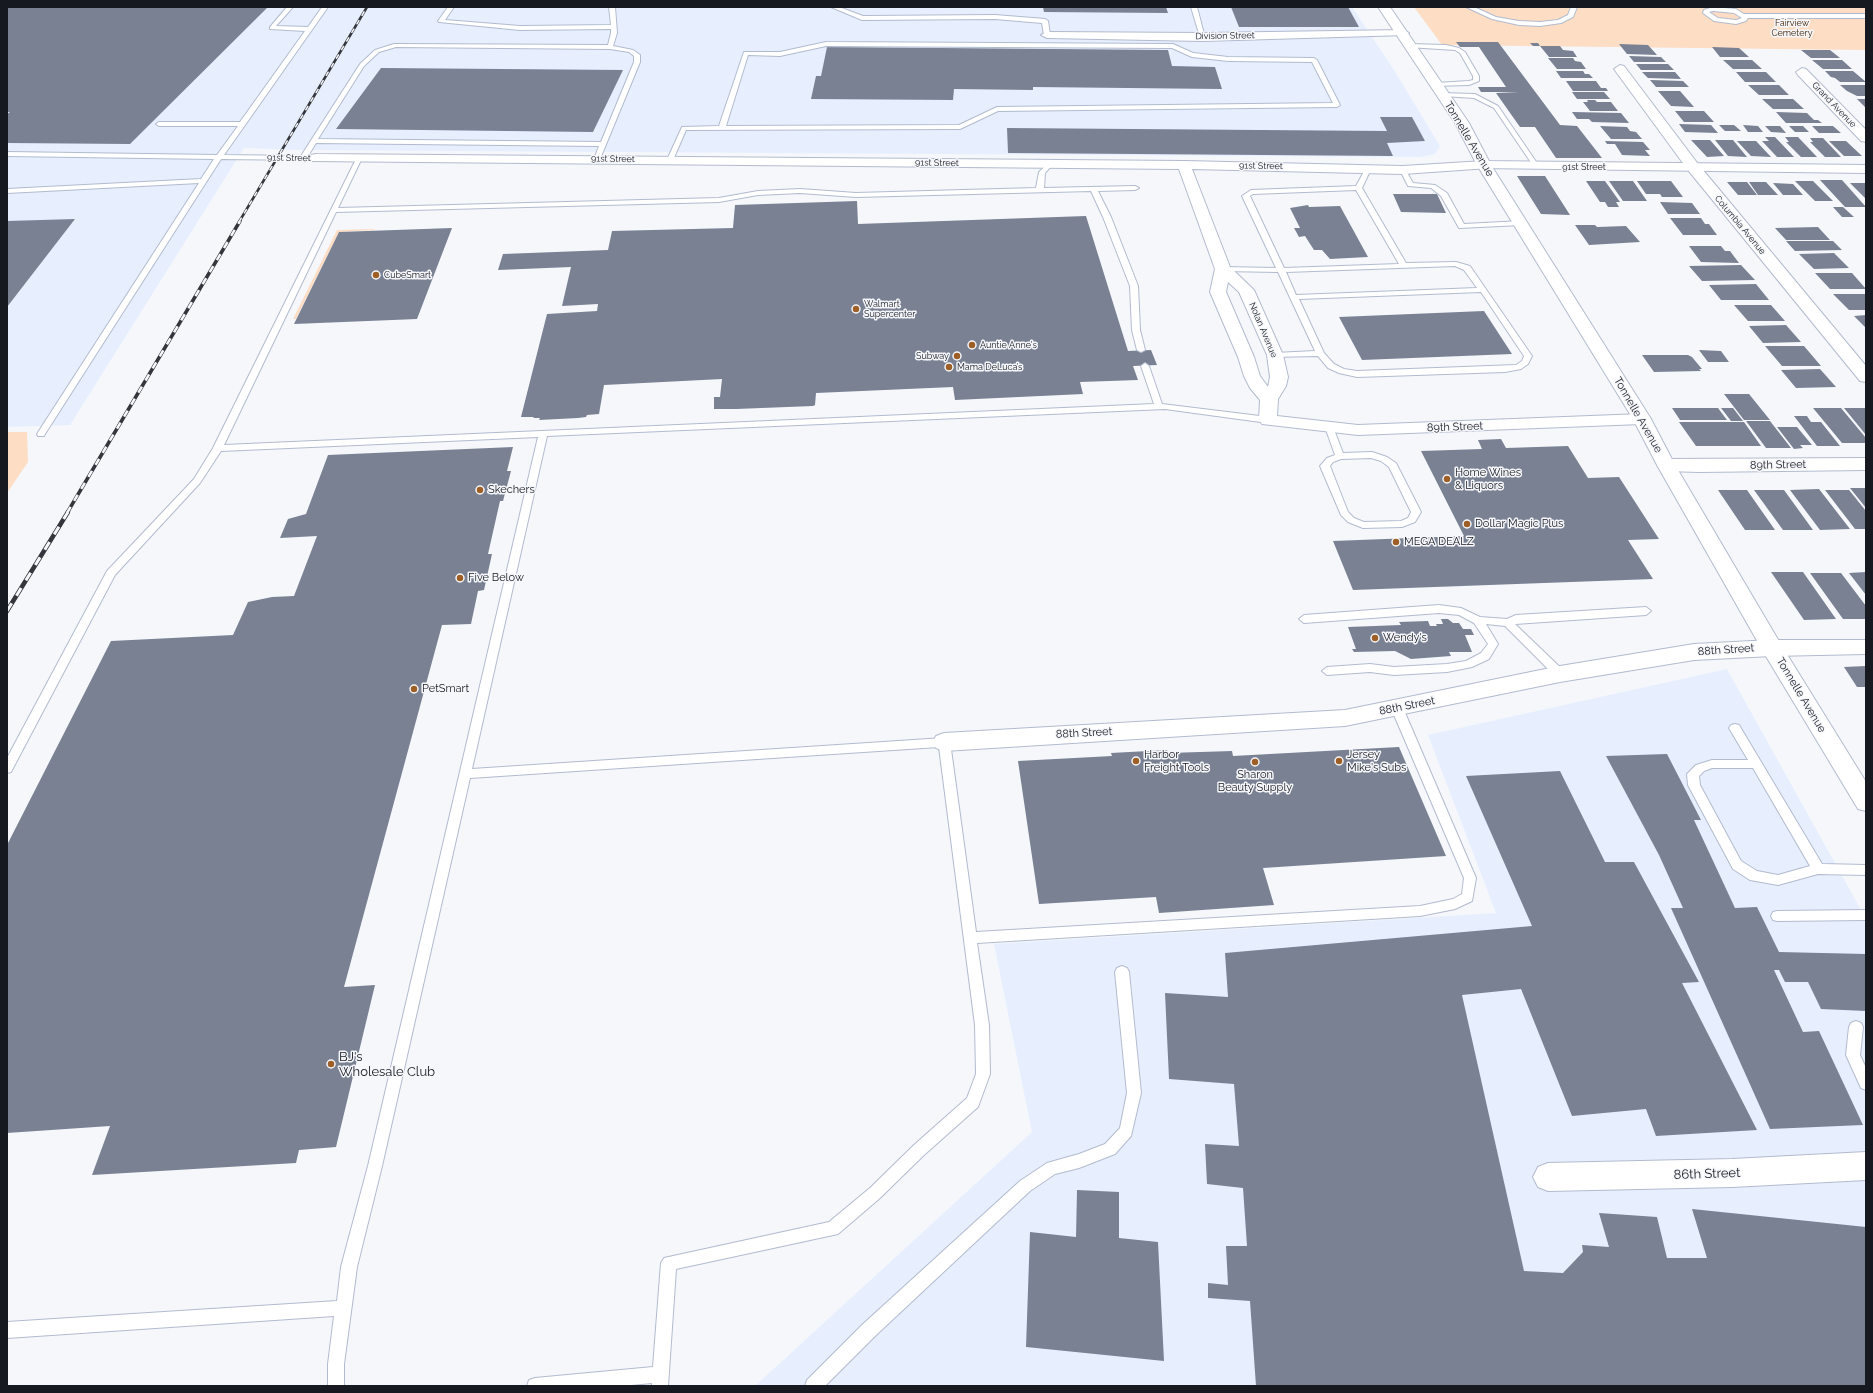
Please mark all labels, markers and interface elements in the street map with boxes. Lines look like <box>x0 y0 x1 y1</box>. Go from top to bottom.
park label: Fairview Cemetery <box>1771 18 1813 39</box>
street label: Division Street <box>1195 30 1255 42</box>
street label: Grand Avenue <box>1810 80 1858 130</box>
street label: Tonnelle Avenue <box>1441 99 1497 179</box>
street label: 91st Street <box>267 152 311 164</box>
street label: 91st Street <box>591 153 635 165</box>
street label: 91st Street <box>915 157 959 169</box>
street label: 91st Street <box>1239 160 1283 172</box>
street label: 91st Street <box>1562 162 1606 172</box>
street label: Columbia Avenue <box>1712 193 1768 257</box>
marker: CubeSmart <box>371 270 381 280</box>
place label: CubeSmart <box>384 270 431 280</box>
place label: Walmart Supercenter <box>864 299 915 320</box>
street label: Nolan Avenue <box>1247 301 1279 359</box>
marker: Walmart Supercenter <box>851 304 861 314</box>
marker: Auntie Anne's <box>967 340 977 350</box>
place label: Auntie Anne's <box>980 340 1037 350</box>
place label: Subway <box>916 351 949 361</box>
marker: Subway <box>952 351 962 361</box>
marker: Mama DeLuca’s <box>944 362 954 372</box>
place label: Mama DeLuca’s <box>957 362 1022 372</box>
street label: Tonnelle Avenue <box>1611 375 1665 455</box>
street label: 89th Street <box>1427 419 1483 435</box>
street label: 89th Street <box>1750 458 1806 472</box>
place label: Home Wines & Liquors <box>1455 466 1521 492</box>
marker: Home Wines & Liquors <box>1442 474 1452 484</box>
place label: Skechers <box>488 483 535 497</box>
marker: Skechers <box>475 485 485 495</box>
place label: Dollar Magic Plus <box>1475 517 1563 531</box>
marker: Dollar Magic Plus <box>1462 519 1472 529</box>
place label: MEGA DEALZ <box>1404 535 1474 549</box>
marker: MEGA DEALZ <box>1391 537 1401 547</box>
place label: Five Below <box>468 571 524 585</box>
marker: Five Below <box>455 573 465 583</box>
place label: Wendy's <box>1383 631 1427 645</box>
marker: Wendy's <box>1370 633 1380 643</box>
street label: 88th Street <box>1697 641 1755 659</box>
street label: Tonnelle Avenue <box>1773 655 1829 735</box>
place label: PetSmart <box>422 682 469 696</box>
marker: PetSmart <box>409 684 419 694</box>
street label: 88th Street <box>1378 694 1436 718</box>
street label: 88th Street <box>1055 725 1113 741</box>
place label: Harbor Freight Tools <box>1144 748 1209 774</box>
place label: Jersey Mike's Subs <box>1347 748 1406 774</box>
marker: Harbor Freight Tools <box>1131 756 1141 766</box>
marker: Jersey Mike's Subs <box>1334 756 1344 766</box>
marker: Sharon Beauty Supply <box>1250 757 1260 767</box>
place label: Sharon Beauty Supply <box>1218 768 1292 794</box>
place label: BJ's Wholesale Club <box>339 1049 435 1080</box>
marker: BJ's Wholesale Club <box>326 1059 336 1069</box>
street label: 86th Street <box>1673 1165 1741 1183</box>

